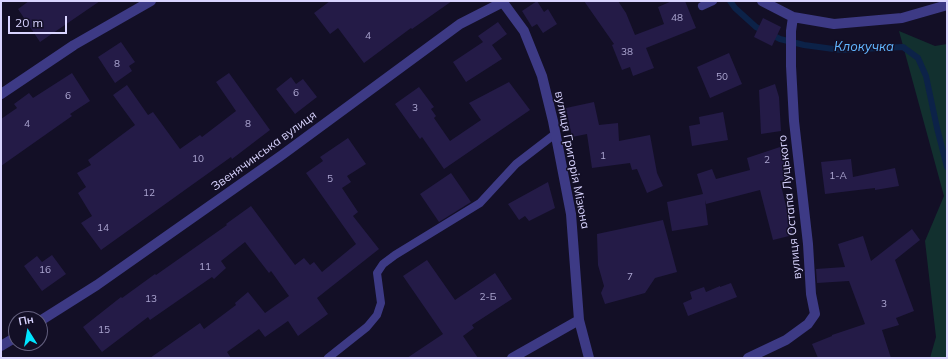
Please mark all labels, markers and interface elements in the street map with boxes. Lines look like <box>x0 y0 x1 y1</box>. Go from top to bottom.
scale bar <box>10 8 69 34</box>
house number: 48 <box>671 12 683 24</box>
text: 20 m <box>15 15 43 30</box>
house number: 4 <box>365 30 371 42</box>
water label: Клокучка <box>834 39 894 55</box>
house number: 38 <box>621 46 633 58</box>
house number: 8 <box>114 58 120 70</box>
house number: 50 <box>716 71 728 83</box>
house number: 6 <box>293 87 299 99</box>
house number: 6 <box>65 90 71 102</box>
street label: вулиця Григорія Мізюна <box>552 90 592 230</box>
house number: 3 <box>412 102 418 114</box>
street label: Звенячинська вулиця <box>209 108 319 194</box>
house number: 4 <box>24 118 30 130</box>
house number: 8 <box>245 118 251 130</box>
street label: вулиця Остапа Луцького <box>775 134 805 280</box>
house number: 1 <box>600 150 606 162</box>
house number: 10 <box>192 153 204 165</box>
house number: 2 <box>764 154 770 166</box>
house number: 1-А <box>829 170 847 182</box>
house number: 5 <box>327 173 333 185</box>
house number: 12 <box>143 187 155 199</box>
house number: 14 <box>97 222 109 234</box>
house number: 11 <box>199 261 211 273</box>
house number: 16 <box>39 264 51 276</box>
house number: 7 <box>627 271 633 283</box>
house number: 2-Б <box>479 291 497 303</box>
house number: 13 <box>145 293 157 305</box>
house number: 3 <box>881 298 887 310</box>
north arrow <box>8 311 48 351</box>
text: Пн <box>17 312 35 329</box>
house number: 15 <box>98 324 110 336</box>

